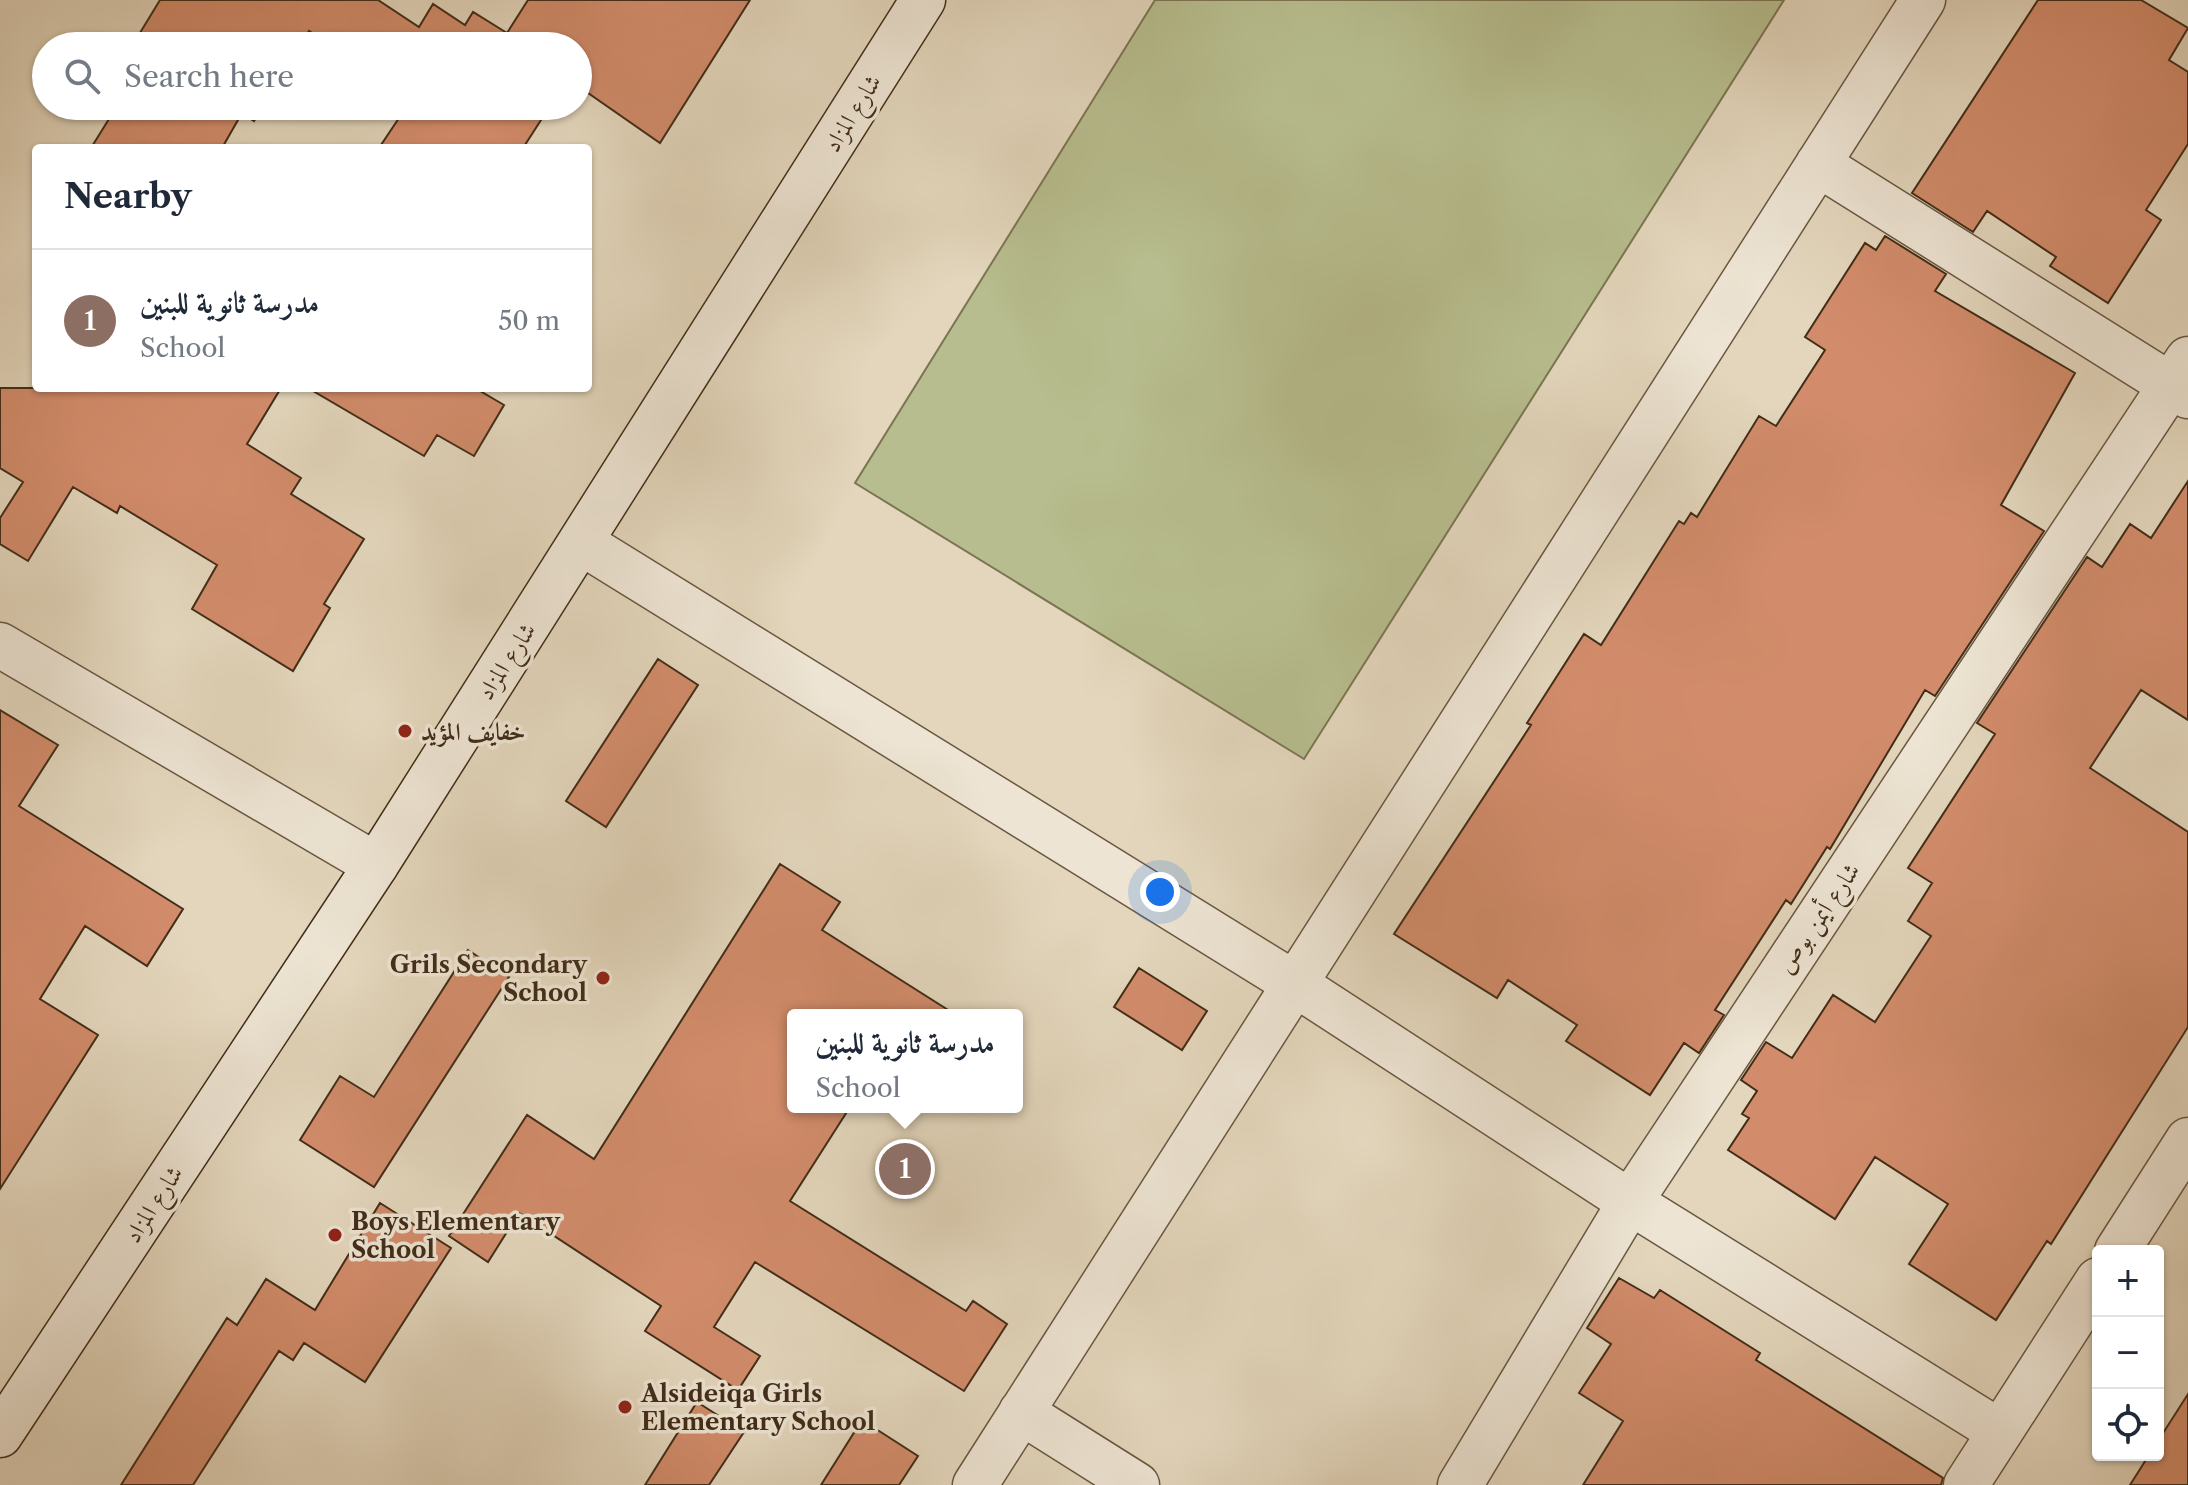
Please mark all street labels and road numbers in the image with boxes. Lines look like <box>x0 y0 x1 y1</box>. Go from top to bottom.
street label: شارع المزاد <box>817 69 892 160</box>
street label: شارع المزاد <box>470 617 547 708</box>
street label: شارع أيمن بوص <box>1769 856 1871 982</box>
street label: شارع المزاد <box>117 1160 194 1251</box>

